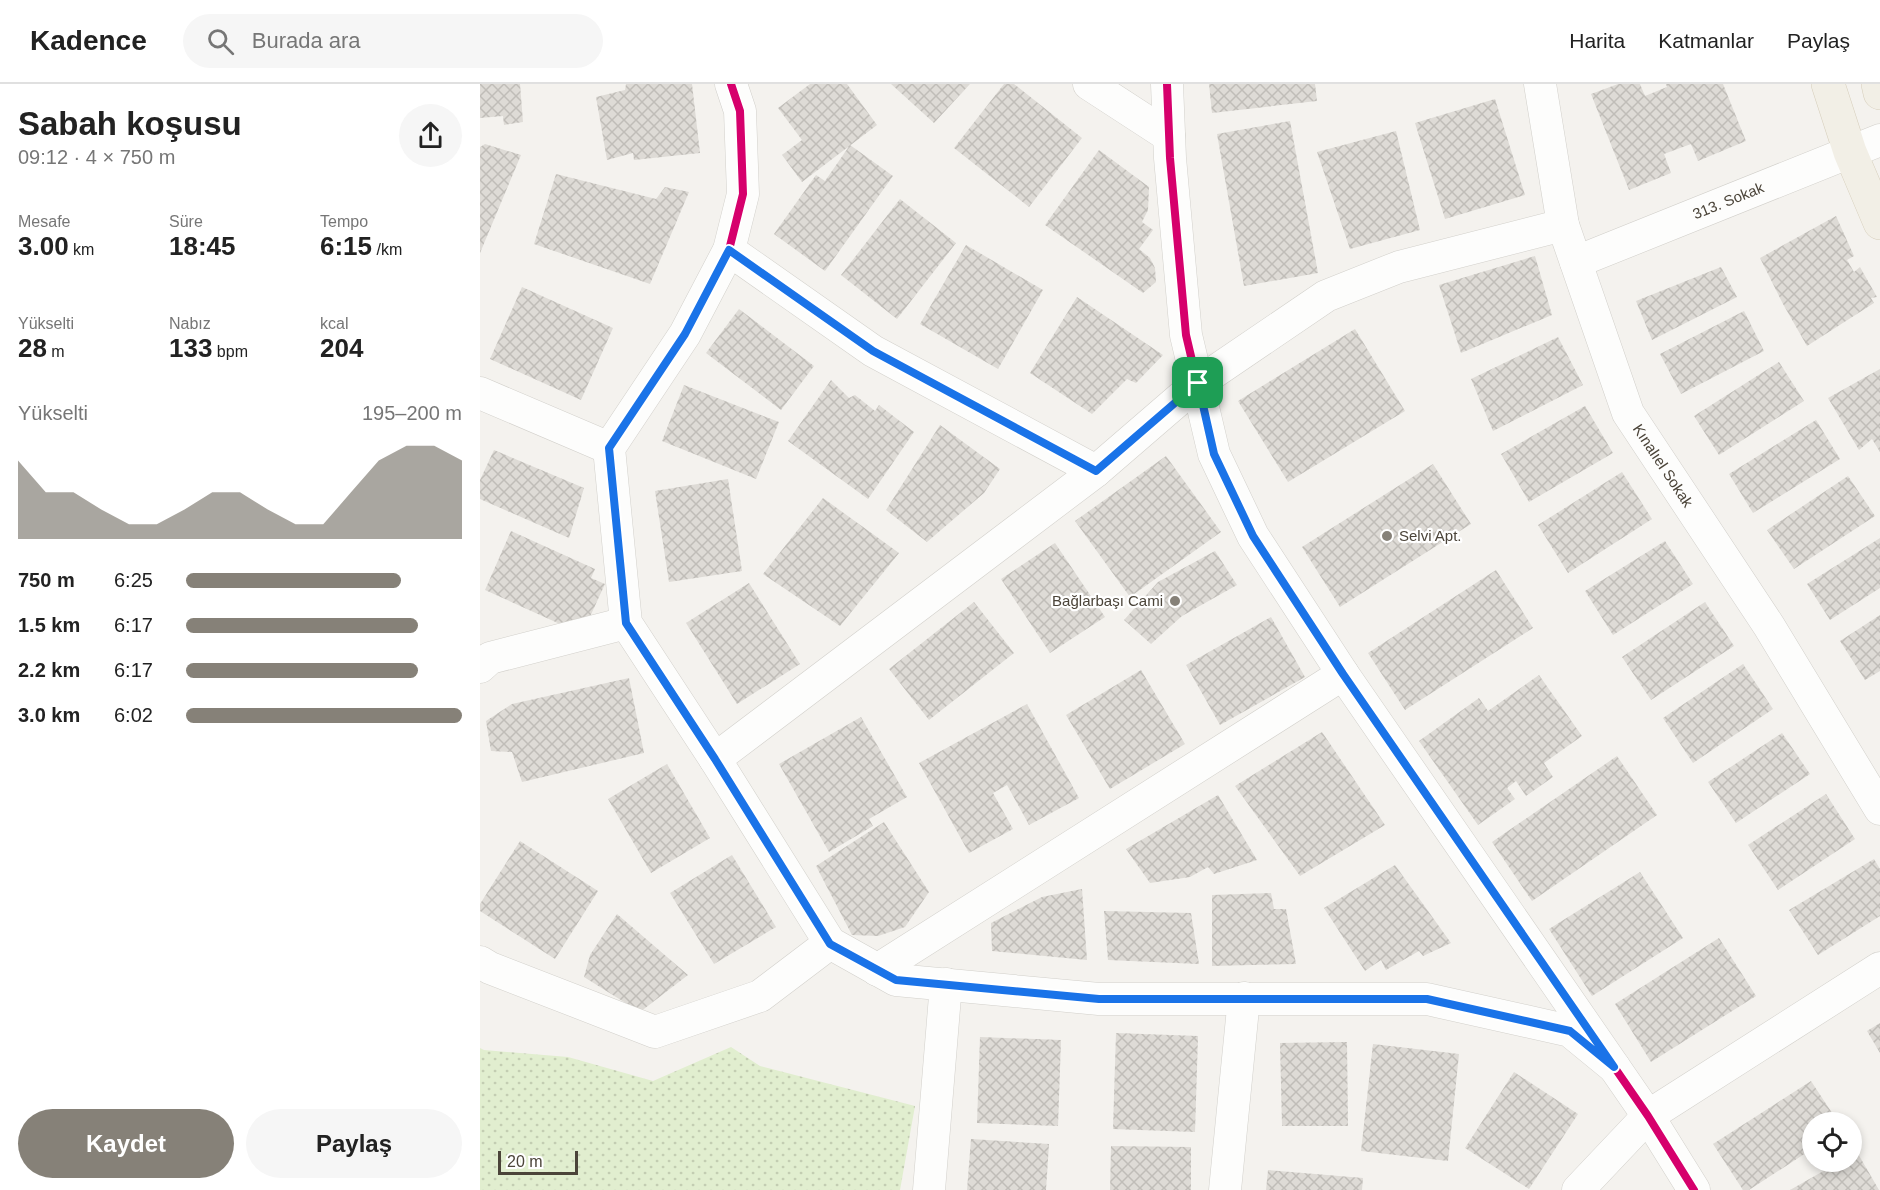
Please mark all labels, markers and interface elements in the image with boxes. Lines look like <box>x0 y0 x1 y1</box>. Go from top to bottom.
search box <box>183 14 603 68</box>
text: Kadence <box>30 25 147 56</box>
icon: search <box>204 25 237 58</box>
text: Burada ara <box>252 28 361 53</box>
text: Harita <box>1569 29 1625 52</box>
text: Katmanlar <box>1658 29 1754 52</box>
text: Paylaş <box>1787 29 1850 52</box>
button: share <box>399 104 462 167</box>
text: Sabah koşusu <box>18 105 242 142</box>
text: 09:12 · 4 × 750 m <box>18 146 175 168</box>
street label: 313. Sokak <box>1690 178 1766 222</box>
text: Mesafe <box>18 213 70 230</box>
text: Süre <box>169 213 203 230</box>
text: Tempo <box>320 213 368 230</box>
text: 3.00 <box>18 231 69 261</box>
text: 18:45 <box>169 231 236 261</box>
text: 6:15 <box>320 231 372 261</box>
text: km <box>69 241 94 258</box>
text: /km <box>372 241 402 258</box>
text: Yükselti <box>18 315 74 332</box>
text: Nabız <box>169 315 211 332</box>
text: kcal <box>320 315 348 332</box>
text: 28 <box>18 333 47 363</box>
text: 133 <box>169 333 212 363</box>
text: 204 <box>320 333 363 363</box>
text: m <box>47 343 65 360</box>
text: bpm <box>212 343 248 360</box>
pin <box>1172 357 1223 408</box>
icon: arrive <box>1181 366 1214 399</box>
text: Yükselti <box>18 402 88 424</box>
text: 195–200 m <box>362 402 462 424</box>
street label: Kınalıel Sokak <box>1630 421 1697 511</box>
place label: Selvi Apt. <box>1399 527 1462 544</box>
marker: Selvi Apt. <box>1380 529 1394 543</box>
text: 750 m <box>18 569 75 591</box>
text: 6:25 <box>114 569 153 591</box>
place label: Bağlarbaşı Cami <box>1052 592 1163 609</box>
marker: Bağlarbaşı Cami <box>1168 594 1182 608</box>
text: 1.5 km <box>18 614 80 636</box>
text: 6:17 <box>114 614 153 636</box>
text: 2.2 km <box>18 659 80 681</box>
text: 6:17 <box>114 659 153 681</box>
text: 3.0 km <box>18 704 80 726</box>
text: 6:02 <box>114 704 153 726</box>
button: Kaydet <box>18 1109 234 1178</box>
button: Paylaş <box>246 1109 462 1178</box>
map controls <box>1802 1112 1862 1172</box>
button: locate <box>1802 1112 1862 1172</box>
scale bar <box>498 1148 578 1176</box>
text: 20 m <box>507 1153 543 1170</box>

